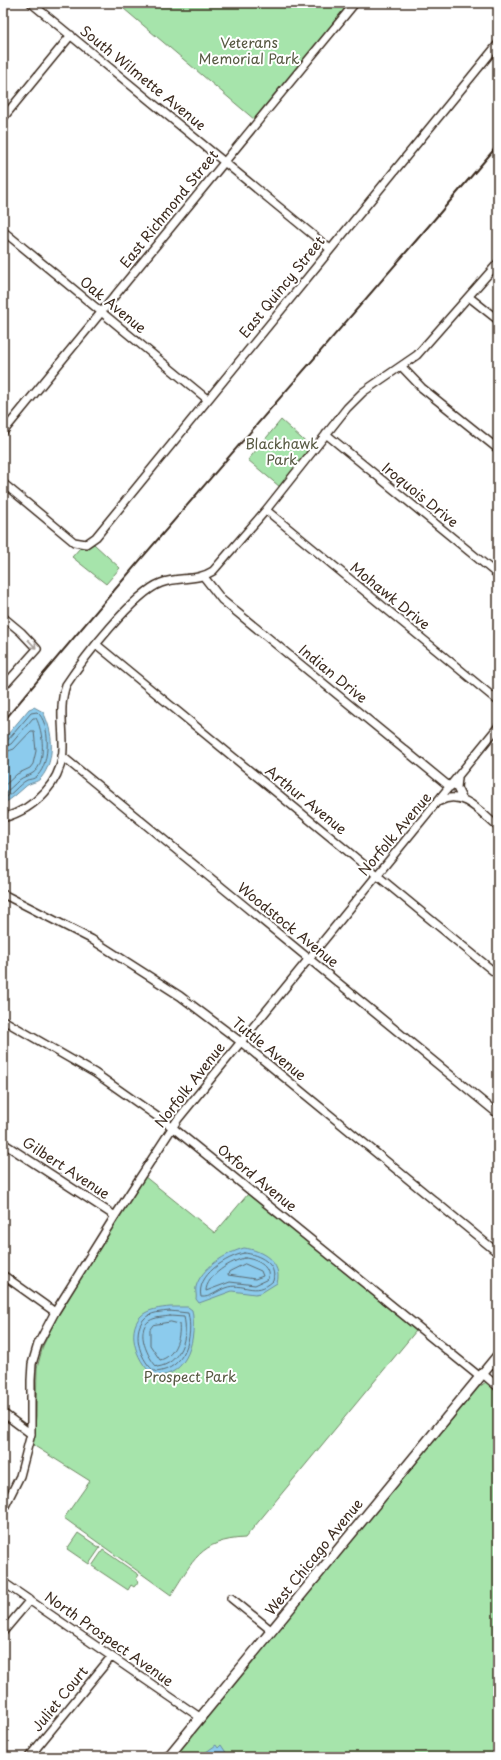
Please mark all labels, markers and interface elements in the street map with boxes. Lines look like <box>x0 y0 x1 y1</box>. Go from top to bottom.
street label: South Wilmette Avenue <box>76 20 211 135</box>
park label: Veterans Memorial Park <box>199 32 300 69</box>
street label: East Richmond Street <box>114 145 223 272</box>
street label: East Quincy Street <box>234 231 330 342</box>
street label: Oak Avenue <box>75 271 151 338</box>
park label: Blackhawk Park <box>245 433 319 470</box>
street label: Iroquois Drive <box>378 457 463 532</box>
street label: Mohawk Drive <box>346 557 435 634</box>
one-way arrow <box>27 638 36 649</box>
street label: Indian Drive <box>294 639 372 708</box>
street label: Arthur Avenue <box>261 760 352 839</box>
street label: Norfolk Avenue <box>353 787 436 880</box>
street label: Woodstock Avenue <box>233 877 344 972</box>
street label: Tuttle Avenue <box>228 1012 311 1085</box>
street label: Norfolk Avenue <box>150 1037 230 1132</box>
street label: Gilbert Avenue <box>18 1131 114 1204</box>
street label: Oxford Avenue <box>213 1139 302 1217</box>
park label: Prospect Park <box>144 1366 237 1387</box>
street label: West Chicago Avenue <box>260 1493 368 1620</box>
street label: North Prospect Avenue <box>41 1586 178 1691</box>
street label: Juliet Court <box>27 1661 93 1736</box>

